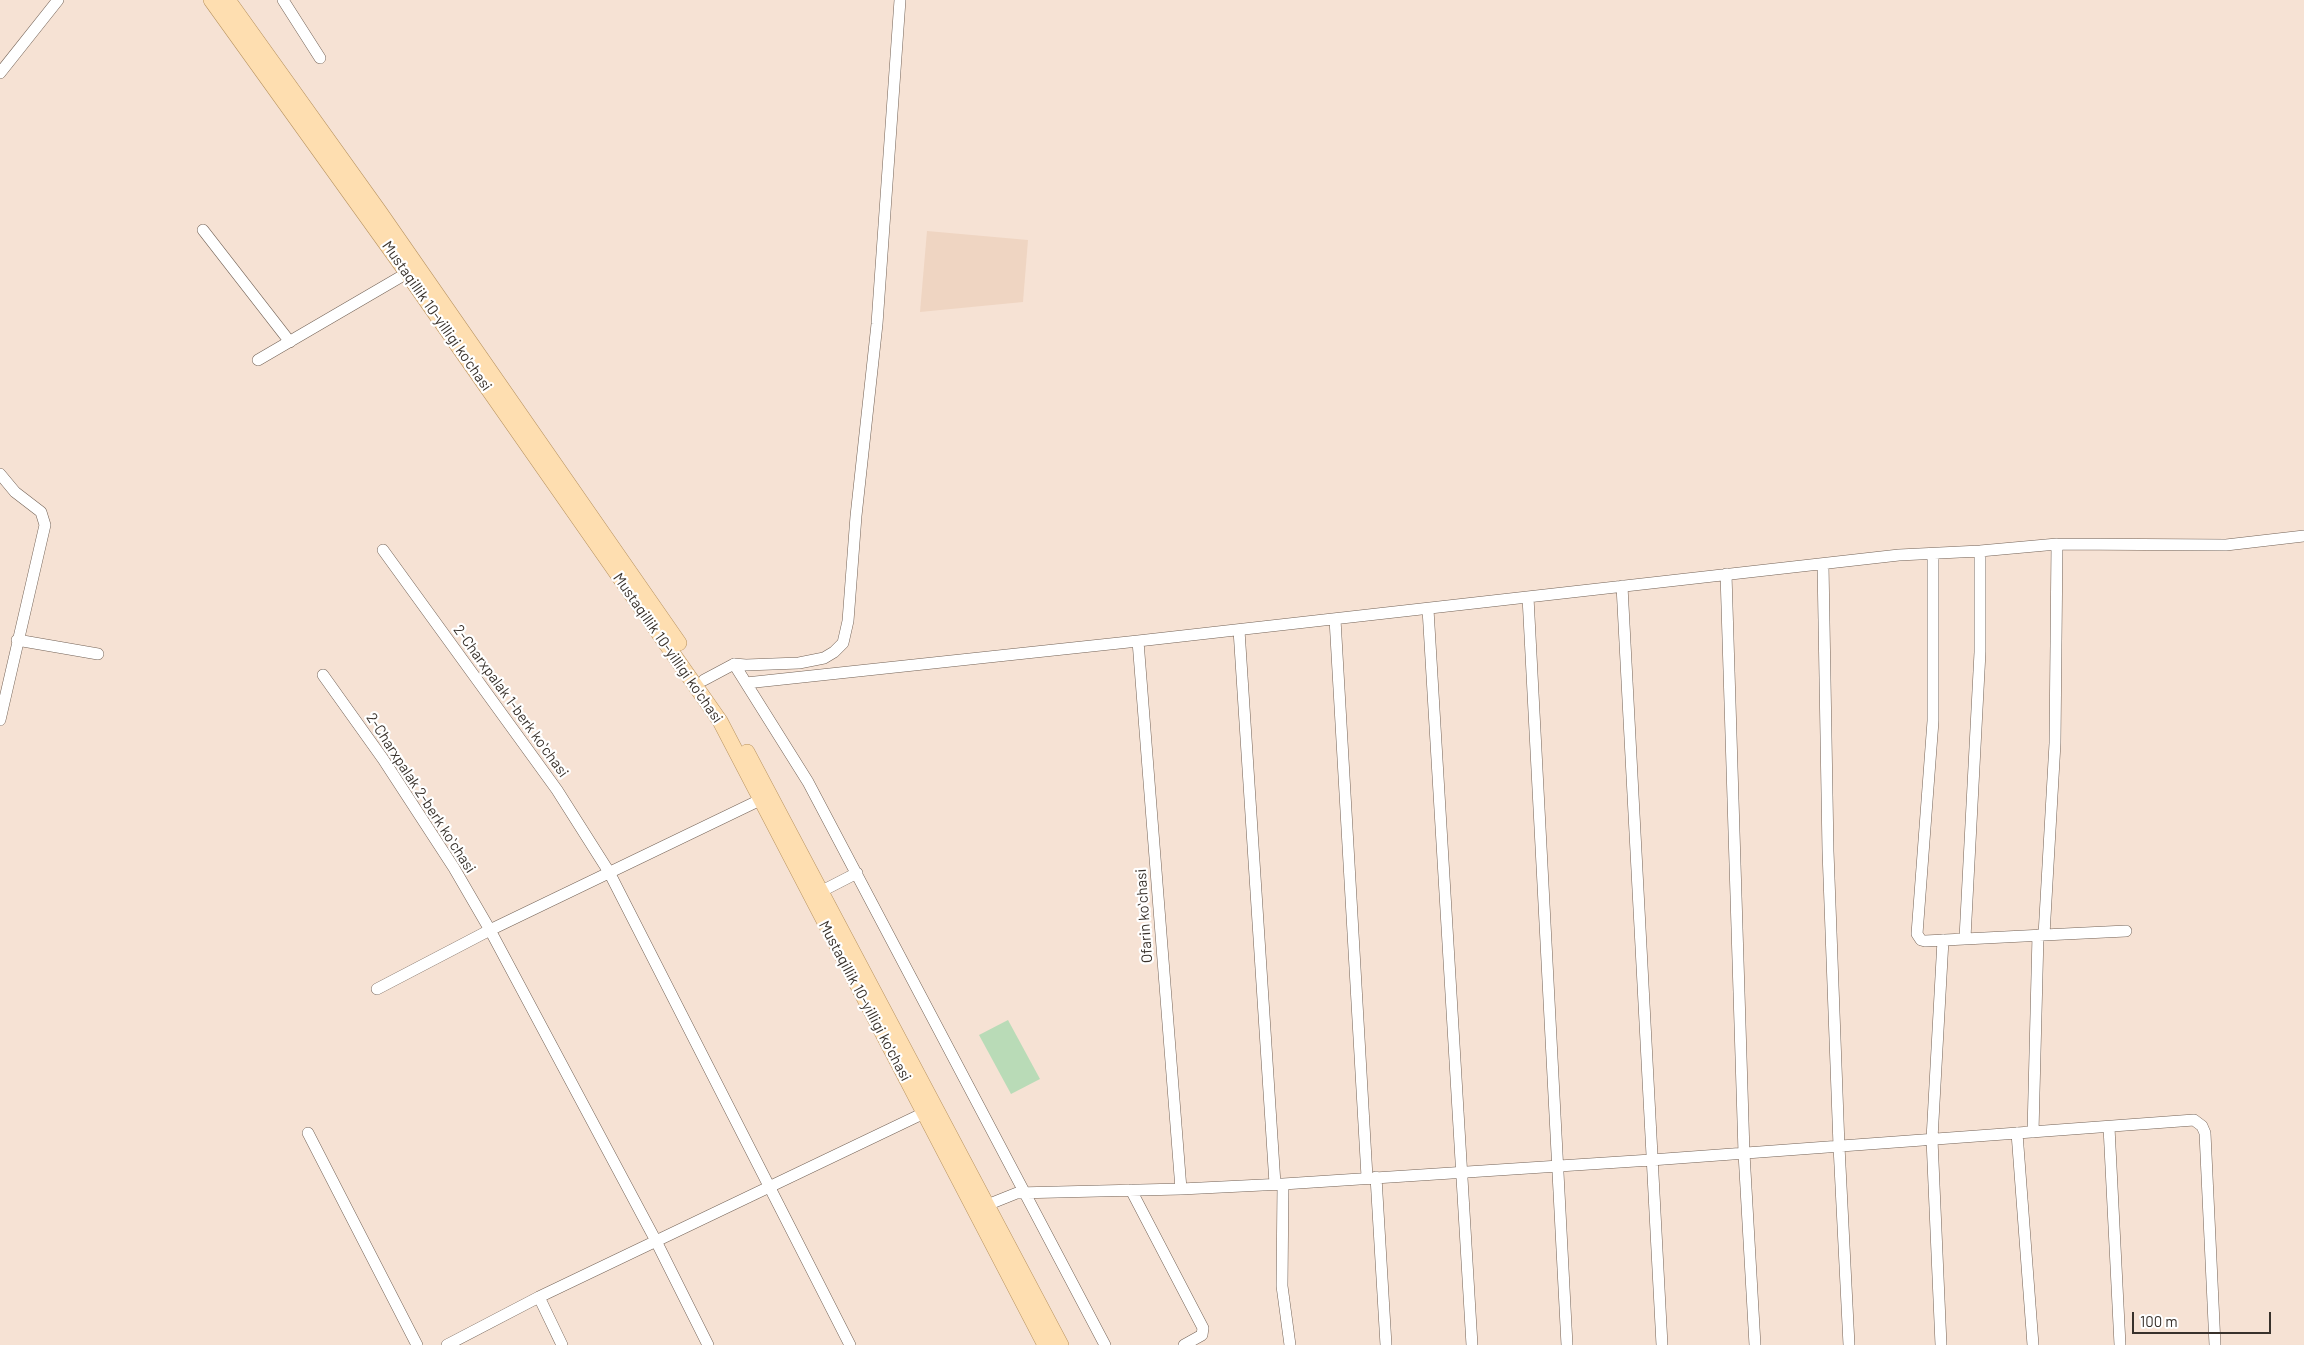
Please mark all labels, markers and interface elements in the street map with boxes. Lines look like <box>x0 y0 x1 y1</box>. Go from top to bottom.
street label: Mustaqillik 10-yilligi ko'chasi <box>378 237 496 395</box>
street label: Mustaqillik 10-yilligi ko'chasi <box>609 569 727 727</box>
street label: 2-Charxpalak 1-berk koʻchasi <box>450 621 572 781</box>
street label: 2-Charxpalak 2-berk koʻchasi <box>363 710 479 876</box>
street label: Ofarin koʻchasi <box>1132 868 1156 964</box>
street label: Mustaqillik 10-yilligi ko'chasi <box>815 918 915 1084</box>
scale bar <box>2134 1302 2273 1334</box>
text: 100 m <box>2140 1312 2178 1330</box>

